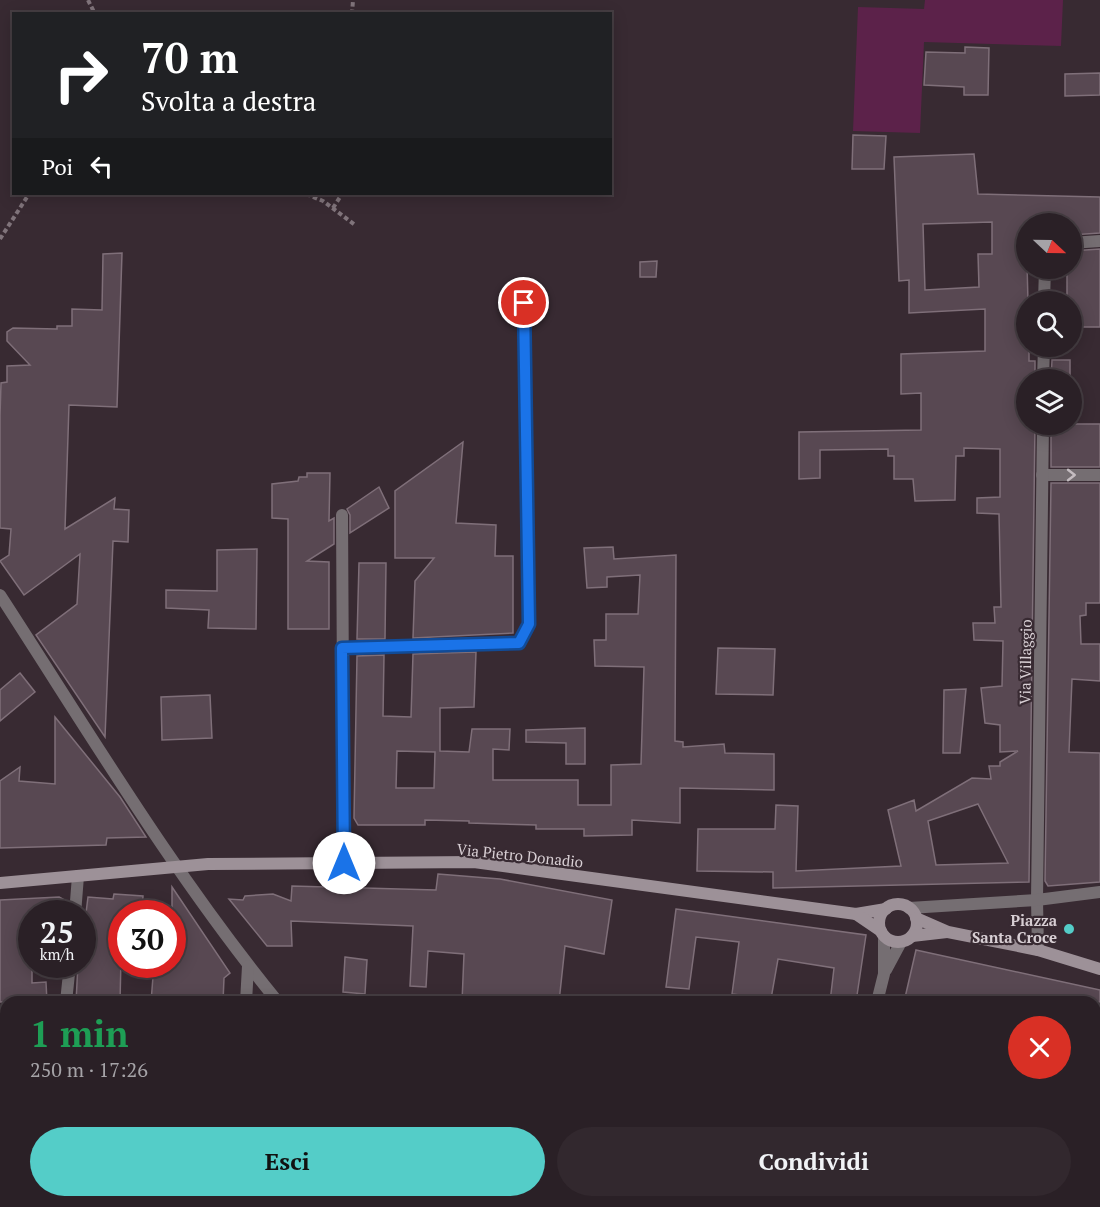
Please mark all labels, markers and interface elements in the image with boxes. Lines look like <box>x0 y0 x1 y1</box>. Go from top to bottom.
text: 70 m <box>141 29 239 85</box>
icon: right <box>42 36 120 114</box>
text: Svolta a destra <box>141 83 316 119</box>
icon: left <box>85 150 118 183</box>
text: Poi <box>42 152 73 181</box>
north arrow <box>1016 213 1082 279</box>
map controls <box>1016 213 1082 435</box>
pin <box>498 277 549 328</box>
icon: arrive <box>507 286 540 319</box>
button: search <box>1016 291 1082 357</box>
button: layers <box>1016 369 1082 435</box>
one-way arrow <box>1067 469 1076 481</box>
street label: Via Villaggio <box>1014 619 1036 705</box>
position arrow <box>312 831 376 895</box>
street label: Via Pietro Donadio <box>456 838 584 872</box>
speed limit sign: 30 <box>108 900 186 978</box>
place label: Piazza Santa Croce <box>972 910 1058 947</box>
text: 25 <box>40 912 74 952</box>
marker: Piazza Santa Croce <box>1062 922 1076 936</box>
text: km/h <box>40 944 74 964</box>
text: 1 min <box>30 1010 128 1057</box>
button: close <box>1008 1016 1071 1079</box>
text: 250 m · 17:26 <box>30 1056 148 1083</box>
button: Esci <box>30 1127 545 1196</box>
button: Condividi <box>557 1127 1071 1196</box>

